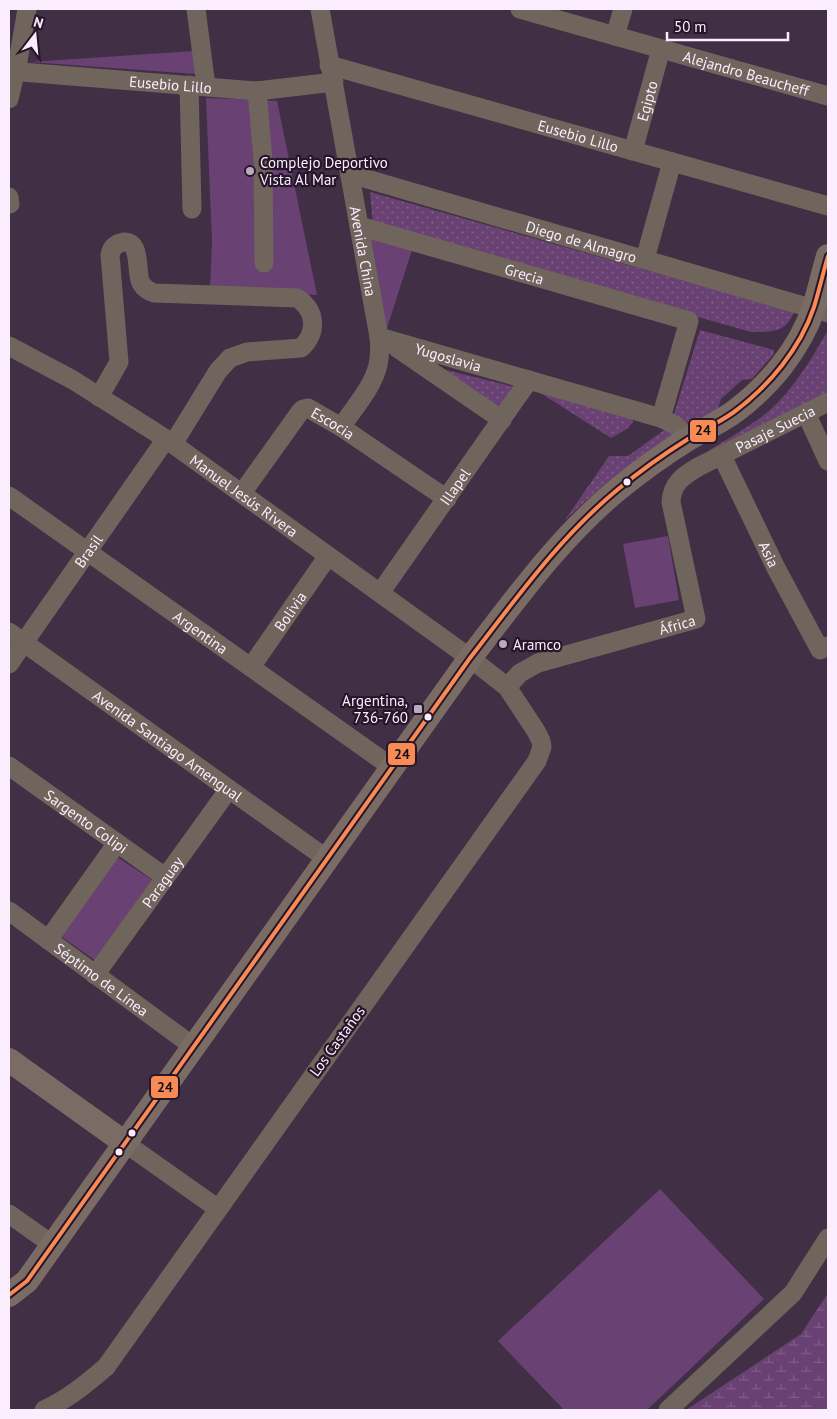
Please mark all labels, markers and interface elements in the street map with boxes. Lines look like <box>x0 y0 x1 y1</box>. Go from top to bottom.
north arrow <box>10 10 60 60</box>
scale bar <box>667 10 788 42</box>
text: N <box>32 13 45 32</box>
text: 50 m <box>674 17 707 36</box>
street label: Alejandro Beaucheff <box>681 46 812 100</box>
street label: Eusebio Lillo <box>128 71 213 97</box>
street label: Egipto <box>632 78 661 123</box>
street label: Eusebio Lillo <box>536 115 621 156</box>
place label: Complejo Deportivo Vista Al Mar <box>259 153 388 189</box>
marker: Complejo Deportivo Vista Al Mar <box>244 165 256 177</box>
street label: Avenida China <box>346 205 381 298</box>
street label: Diego de Almagro <box>524 216 639 266</box>
street label: Grecia <box>502 259 546 288</box>
street label: Yugoslavia <box>413 338 484 375</box>
street label: Pasaje Suecia <box>732 401 818 456</box>
street label: Escocia <box>308 403 358 443</box>
line badge: 24 <box>689 419 717 443</box>
text: 24 <box>695 421 711 439</box>
street label: Manuel Jesús Rivera <box>186 450 302 541</box>
street label: Illapel <box>435 464 474 509</box>
unlabelled marker <box>622 477 632 487</box>
street label: Brasil <box>70 530 106 571</box>
street label: Asia <box>755 538 784 570</box>
street label: Bolivia <box>269 588 310 635</box>
street label: Argentina <box>170 606 232 658</box>
street label: África <box>657 610 697 638</box>
place label: Aramco <box>513 635 561 654</box>
marker: Aramco <box>497 638 509 650</box>
street label: Avenida Santiago Amengual <box>89 685 247 806</box>
place label: Argentina, 736-760 <box>342 691 408 727</box>
marker: Argentina, 736-760 <box>412 703 424 715</box>
unlabelled marker <box>423 712 433 722</box>
line badge: 24 <box>387 742 416 766</box>
text: 24 <box>394 745 410 763</box>
street label: Sargento Colipi <box>41 785 132 857</box>
street label: Paraguay <box>137 852 187 911</box>
street label: Séptimo de Línea <box>51 938 152 1020</box>
street label: Los Castaños <box>305 1002 369 1080</box>
line badge: 24 <box>150 1075 179 1099</box>
text: 24 <box>157 1078 173 1096</box>
unlabelled marker <box>127 1128 137 1138</box>
unlabelled marker <box>114 1147 124 1157</box>

